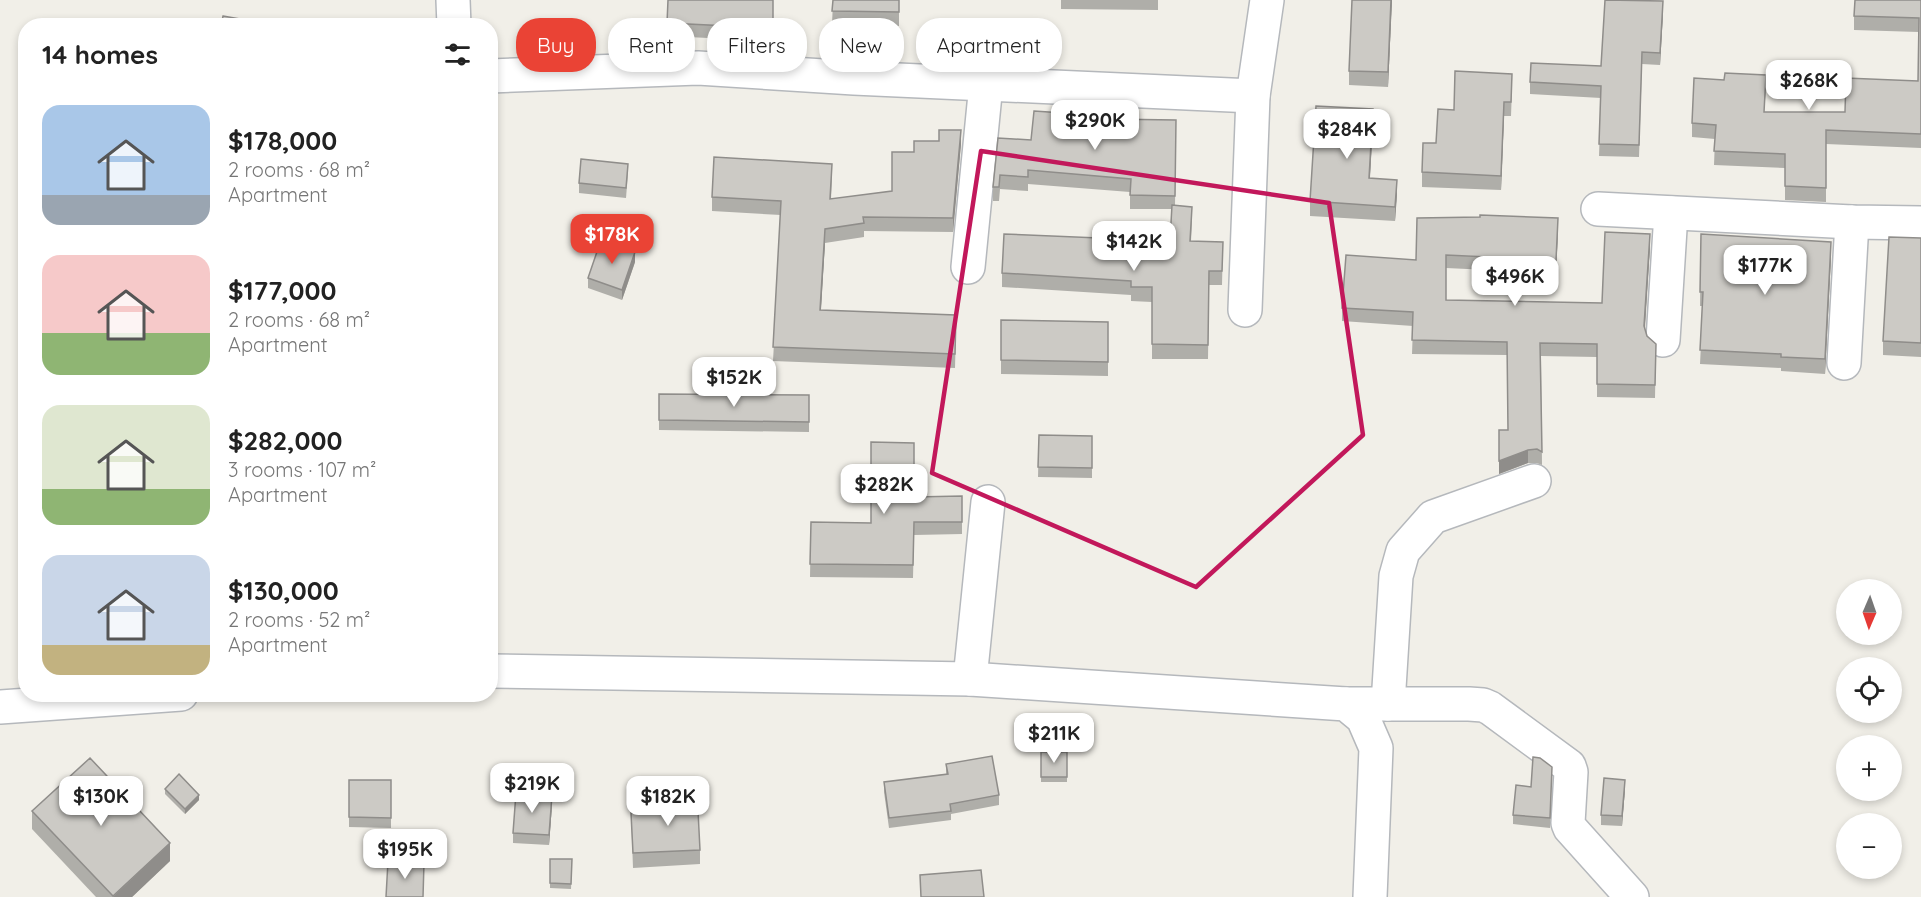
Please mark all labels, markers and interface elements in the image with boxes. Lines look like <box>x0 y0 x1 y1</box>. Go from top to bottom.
chip: Buy <box>516 18 596 72</box>
chip: Rent <box>608 18 695 72</box>
chip: Filters <box>707 18 807 72</box>
chip: New <box>819 18 904 72</box>
chip: Apartment <box>916 18 1062 72</box>
text: 14 homes <box>42 38 158 71</box>
icon: filters <box>441 38 474 71</box>
pin: $268K <box>1767 60 1851 111</box>
text: $268K <box>1780 67 1838 92</box>
pin: $290K <box>1053 100 1137 151</box>
text: $290K <box>1065 107 1125 132</box>
pin: $284K <box>1305 109 1389 160</box>
text: $284K <box>1317 116 1377 141</box>
text: $178,000 <box>228 124 337 157</box>
icon: home <box>90 129 162 201</box>
text: 2 rooms · 68 m² <box>228 157 370 182</box>
text: Apartment <box>228 182 328 207</box>
pin: $178K <box>570 214 654 265</box>
text: $178K <box>585 221 639 246</box>
pin: $142K <box>1092 221 1176 272</box>
text: $142K <box>1106 228 1162 253</box>
pin: $177K <box>1723 245 1807 296</box>
text: $177K <box>1738 252 1792 277</box>
pin: $496K <box>1473 256 1557 307</box>
text: $496K <box>1486 263 1544 288</box>
text: $177,000 <box>228 274 336 307</box>
icon: home <box>90 279 162 351</box>
text: 2 rooms · 68 m² <box>228 307 370 332</box>
text: Apartment <box>228 332 328 357</box>
pin: $152K <box>692 357 776 408</box>
text: $152K <box>706 364 762 389</box>
text: $282,000 <box>228 424 342 457</box>
icon: home <box>90 429 162 501</box>
text: 3 rooms · 107 m² <box>228 457 376 482</box>
pin: $282K <box>842 464 926 515</box>
text: $282K <box>855 471 913 496</box>
text: Apartment <box>228 482 328 507</box>
text: $130,000 <box>228 574 339 607</box>
icon: home <box>90 579 162 651</box>
north arrow <box>1836 579 1902 645</box>
map controls <box>1836 579 1902 879</box>
text: 2 rooms · 52 m² <box>228 607 370 632</box>
text: Apartment <box>228 632 328 657</box>
button: locate <box>1836 657 1902 723</box>
pin: $211K <box>1012 713 1096 764</box>
text: $211K <box>1028 720 1080 745</box>
button: + <box>1836 735 1902 801</box>
pin: $219K <box>490 763 574 814</box>
text: $219K <box>504 770 560 795</box>
pin: $130K <box>59 776 143 827</box>
pin: $182K <box>626 776 710 827</box>
text: $130K <box>73 783 129 808</box>
text: $182K <box>640 783 696 808</box>
button: − <box>1836 813 1902 879</box>
pin: $195K <box>363 829 447 880</box>
text: $195K <box>377 836 433 861</box>

